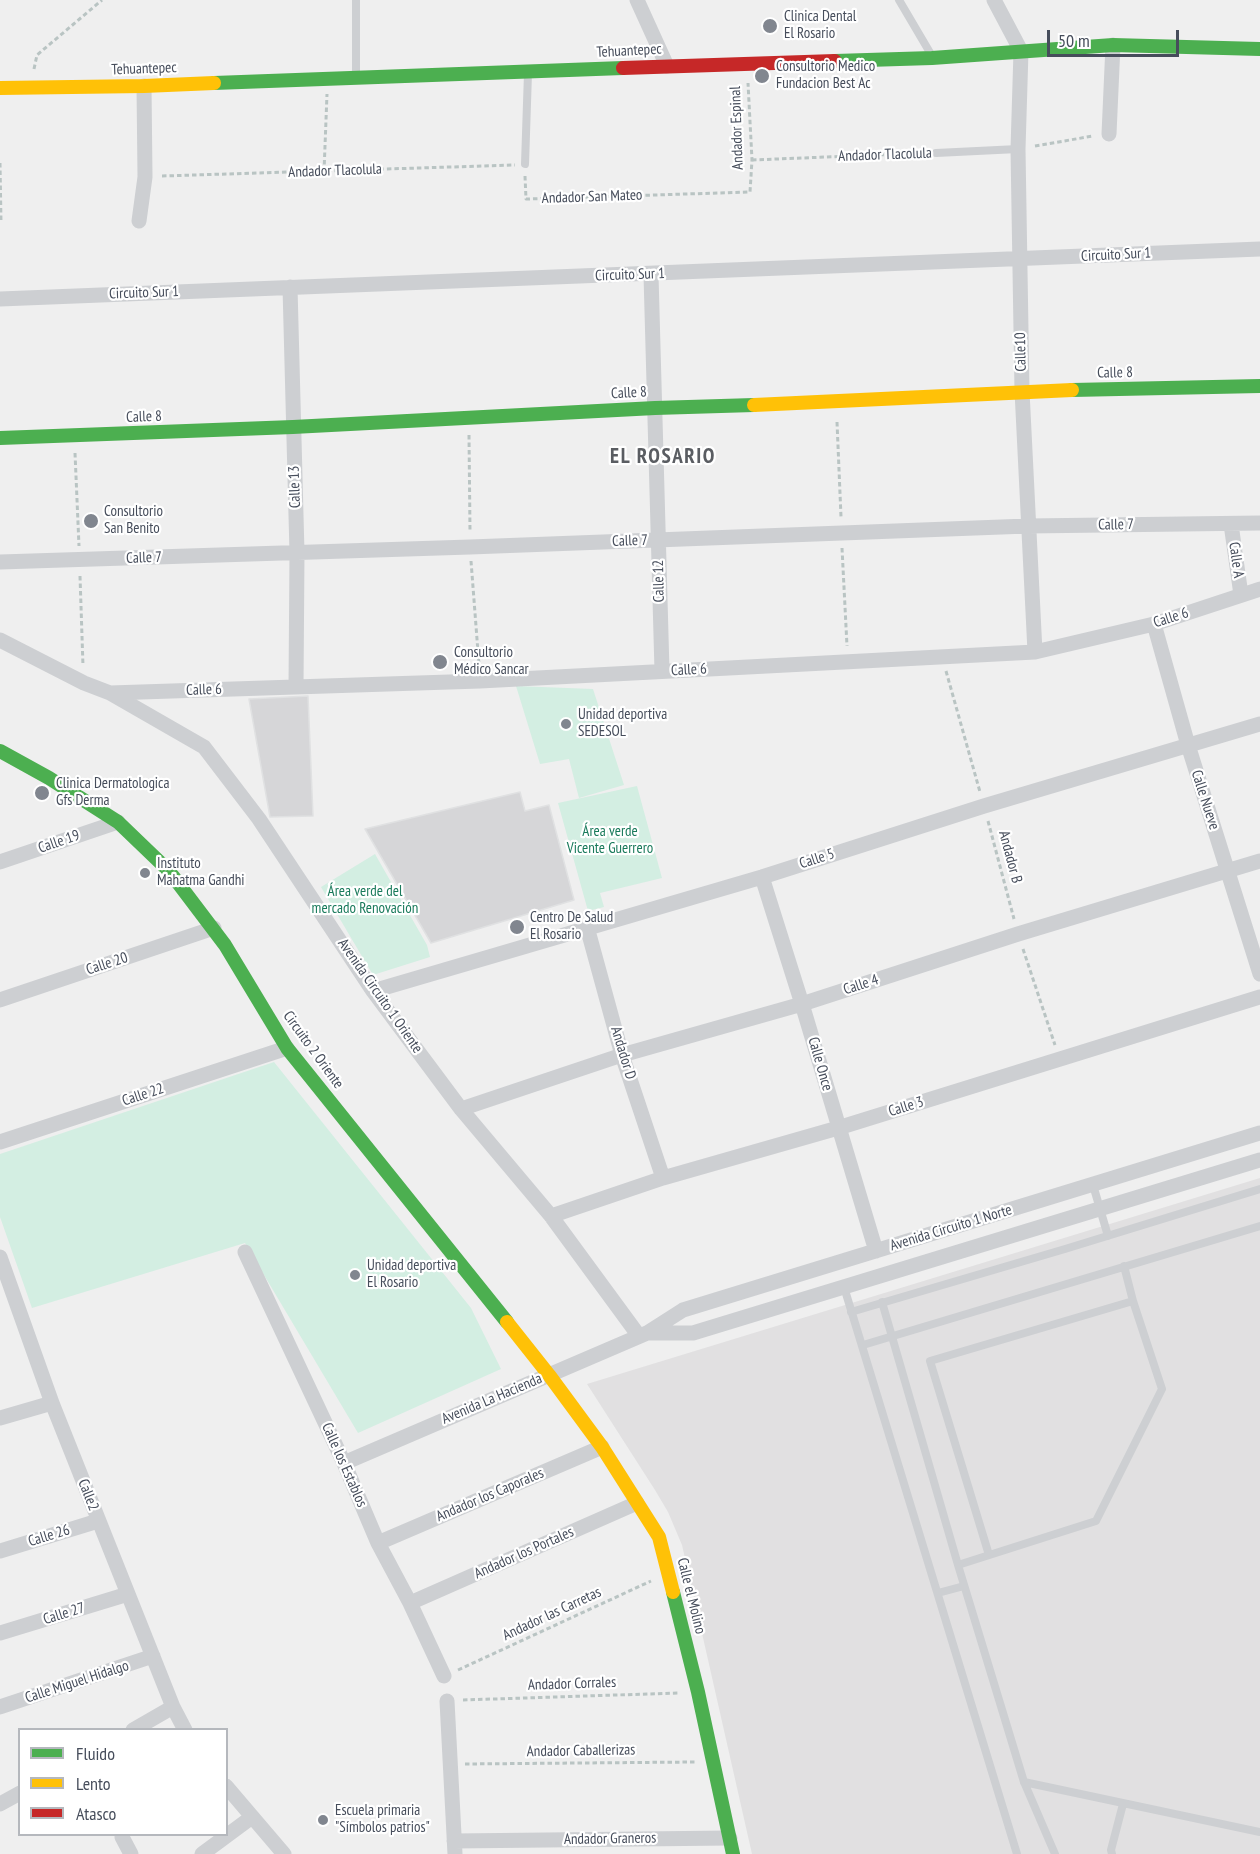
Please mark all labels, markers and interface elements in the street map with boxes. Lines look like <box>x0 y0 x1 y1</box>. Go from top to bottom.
place label: Clinica Dental El Rosario <box>784 8 856 43</box>
marker: Clinica Dental El Rosario <box>761 17 779 35</box>
scale bar <box>1050 18 1182 56</box>
text: 50 m <box>1058 29 1090 52</box>
street label: Tehuantepec <box>596 40 662 62</box>
place label: Consultorio Medico Fundacion Best Ac <box>776 58 875 93</box>
street label: Tehuantepec <box>111 59 177 79</box>
marker: Consultorio Medico Fundacion Best Ac <box>753 67 771 85</box>
street label: Andador Espinal <box>727 86 747 170</box>
street label: Andador Tlacolula <box>838 144 932 166</box>
street label: Andador Tlacolula <box>288 160 382 182</box>
street label: Andador San Mateo <box>541 186 643 208</box>
street label: Circuito Sur 1 <box>1081 244 1151 266</box>
street label: Circuito Sur 1 <box>595 265 665 285</box>
street label: Circuito Sur 1 <box>109 283 179 303</box>
street label: Calle10 <box>1012 332 1030 372</box>
street label: Calle 8 <box>1097 364 1133 382</box>
street label: Calle 8 <box>611 383 647 403</box>
street label: Calle 8 <box>126 407 162 427</box>
district label: EL ROSARIO <box>610 444 716 470</box>
street label: Calle 13 <box>285 465 305 509</box>
place label: Consultorio San Benito <box>104 503 163 538</box>
marker: Consultorio San Benito <box>82 512 100 530</box>
street label: Calle 7 <box>1098 516 1134 534</box>
street label: Calle 7 <box>612 531 648 551</box>
street label: Calle A <box>1225 541 1247 579</box>
street label: Calle 7 <box>126 548 162 568</box>
street label: Calle 12 <box>650 560 668 602</box>
street label: Calle 6 <box>1151 604 1191 632</box>
place label: Consultorio Médico Sancar <box>454 644 529 679</box>
marker: Consultorio Médico Sancar <box>431 653 449 671</box>
street label: Calle 6 <box>671 660 707 680</box>
street label: Calle 6 <box>186 680 222 700</box>
place label: Unidad deportiva SEDESOL <box>578 706 667 741</box>
marker: Unidad deportiva SEDESOL <box>559 717 573 731</box>
street label: Calle Nueve <box>1187 768 1223 832</box>
place label: Clinica Dermatologica Gfs Derma <box>56 775 169 810</box>
marker: Clinica Dermatologica Gfs Derma <box>33 784 51 802</box>
park label: Área verde Vicente Guerrero <box>567 823 653 858</box>
street label: Calle 19 <box>36 827 82 857</box>
street label: Andador B <box>994 829 1026 885</box>
street label: Calle 5 <box>797 845 837 873</box>
place label: Instituto Mahatma Gandhi <box>157 855 245 890</box>
marker: Instituto Mahatma Gandhi <box>138 866 152 880</box>
park label: Área verde del mercado Renovación <box>312 883 418 918</box>
place label: Centro De Salud El Rosario <box>530 909 613 944</box>
marker: Centro De Salud El Rosario <box>508 918 526 936</box>
street label: Avenida Circuito 1 Oriente <box>334 935 426 1057</box>
street label: Calle 20 <box>84 949 130 979</box>
street label: Calle 4 <box>841 971 881 999</box>
street label: Circuito 2 Oriente <box>279 1008 347 1092</box>
street label: Andador D <box>606 1024 640 1082</box>
street label: Calle Once <box>804 1035 836 1093</box>
street label: Calle 22 <box>120 1080 166 1110</box>
street label: Calle 3 <box>886 1093 926 1121</box>
street label: Avenida Circuito 1 Norte <box>888 1201 1014 1255</box>
place label: Unidad deportiva El Rosario <box>367 1257 456 1292</box>
marker: Unidad deportiva El Rosario <box>348 1268 362 1282</box>
street label: Avenida La Hacienda <box>439 1370 545 1428</box>
street label: Calle los Establos <box>317 1420 371 1510</box>
street label: Andador los Caporales <box>433 1464 547 1526</box>
street label: Calle2 <box>74 1477 102 1513</box>
street label: Calle 26 <box>26 1521 72 1551</box>
street label: Andador los Portales <box>472 1523 576 1583</box>
street label: Calle el Molino <box>673 1556 709 1636</box>
street label: Andador las Carretas <box>500 1583 604 1645</box>
street label: Calle 27 <box>41 1599 87 1629</box>
street label: Calle Miguel Hidalgo <box>23 1657 131 1707</box>
street label: Andador Corrales <box>528 1673 616 1695</box>
legend <box>18 1728 228 1836</box>
street label: Andador Caballerizas <box>527 1741 635 1761</box>
text: Fluido <box>76 1742 115 1765</box>
text: Lento <box>76 1772 111 1795</box>
text: Atasco <box>76 1802 116 1825</box>
place label: Escuela primaria "Símbolos patrios" <box>335 1802 430 1837</box>
marker: Escuela primaria "Símbolos patrios" <box>316 1813 330 1827</box>
street label: Andador Graneros <box>564 1829 656 1849</box>

